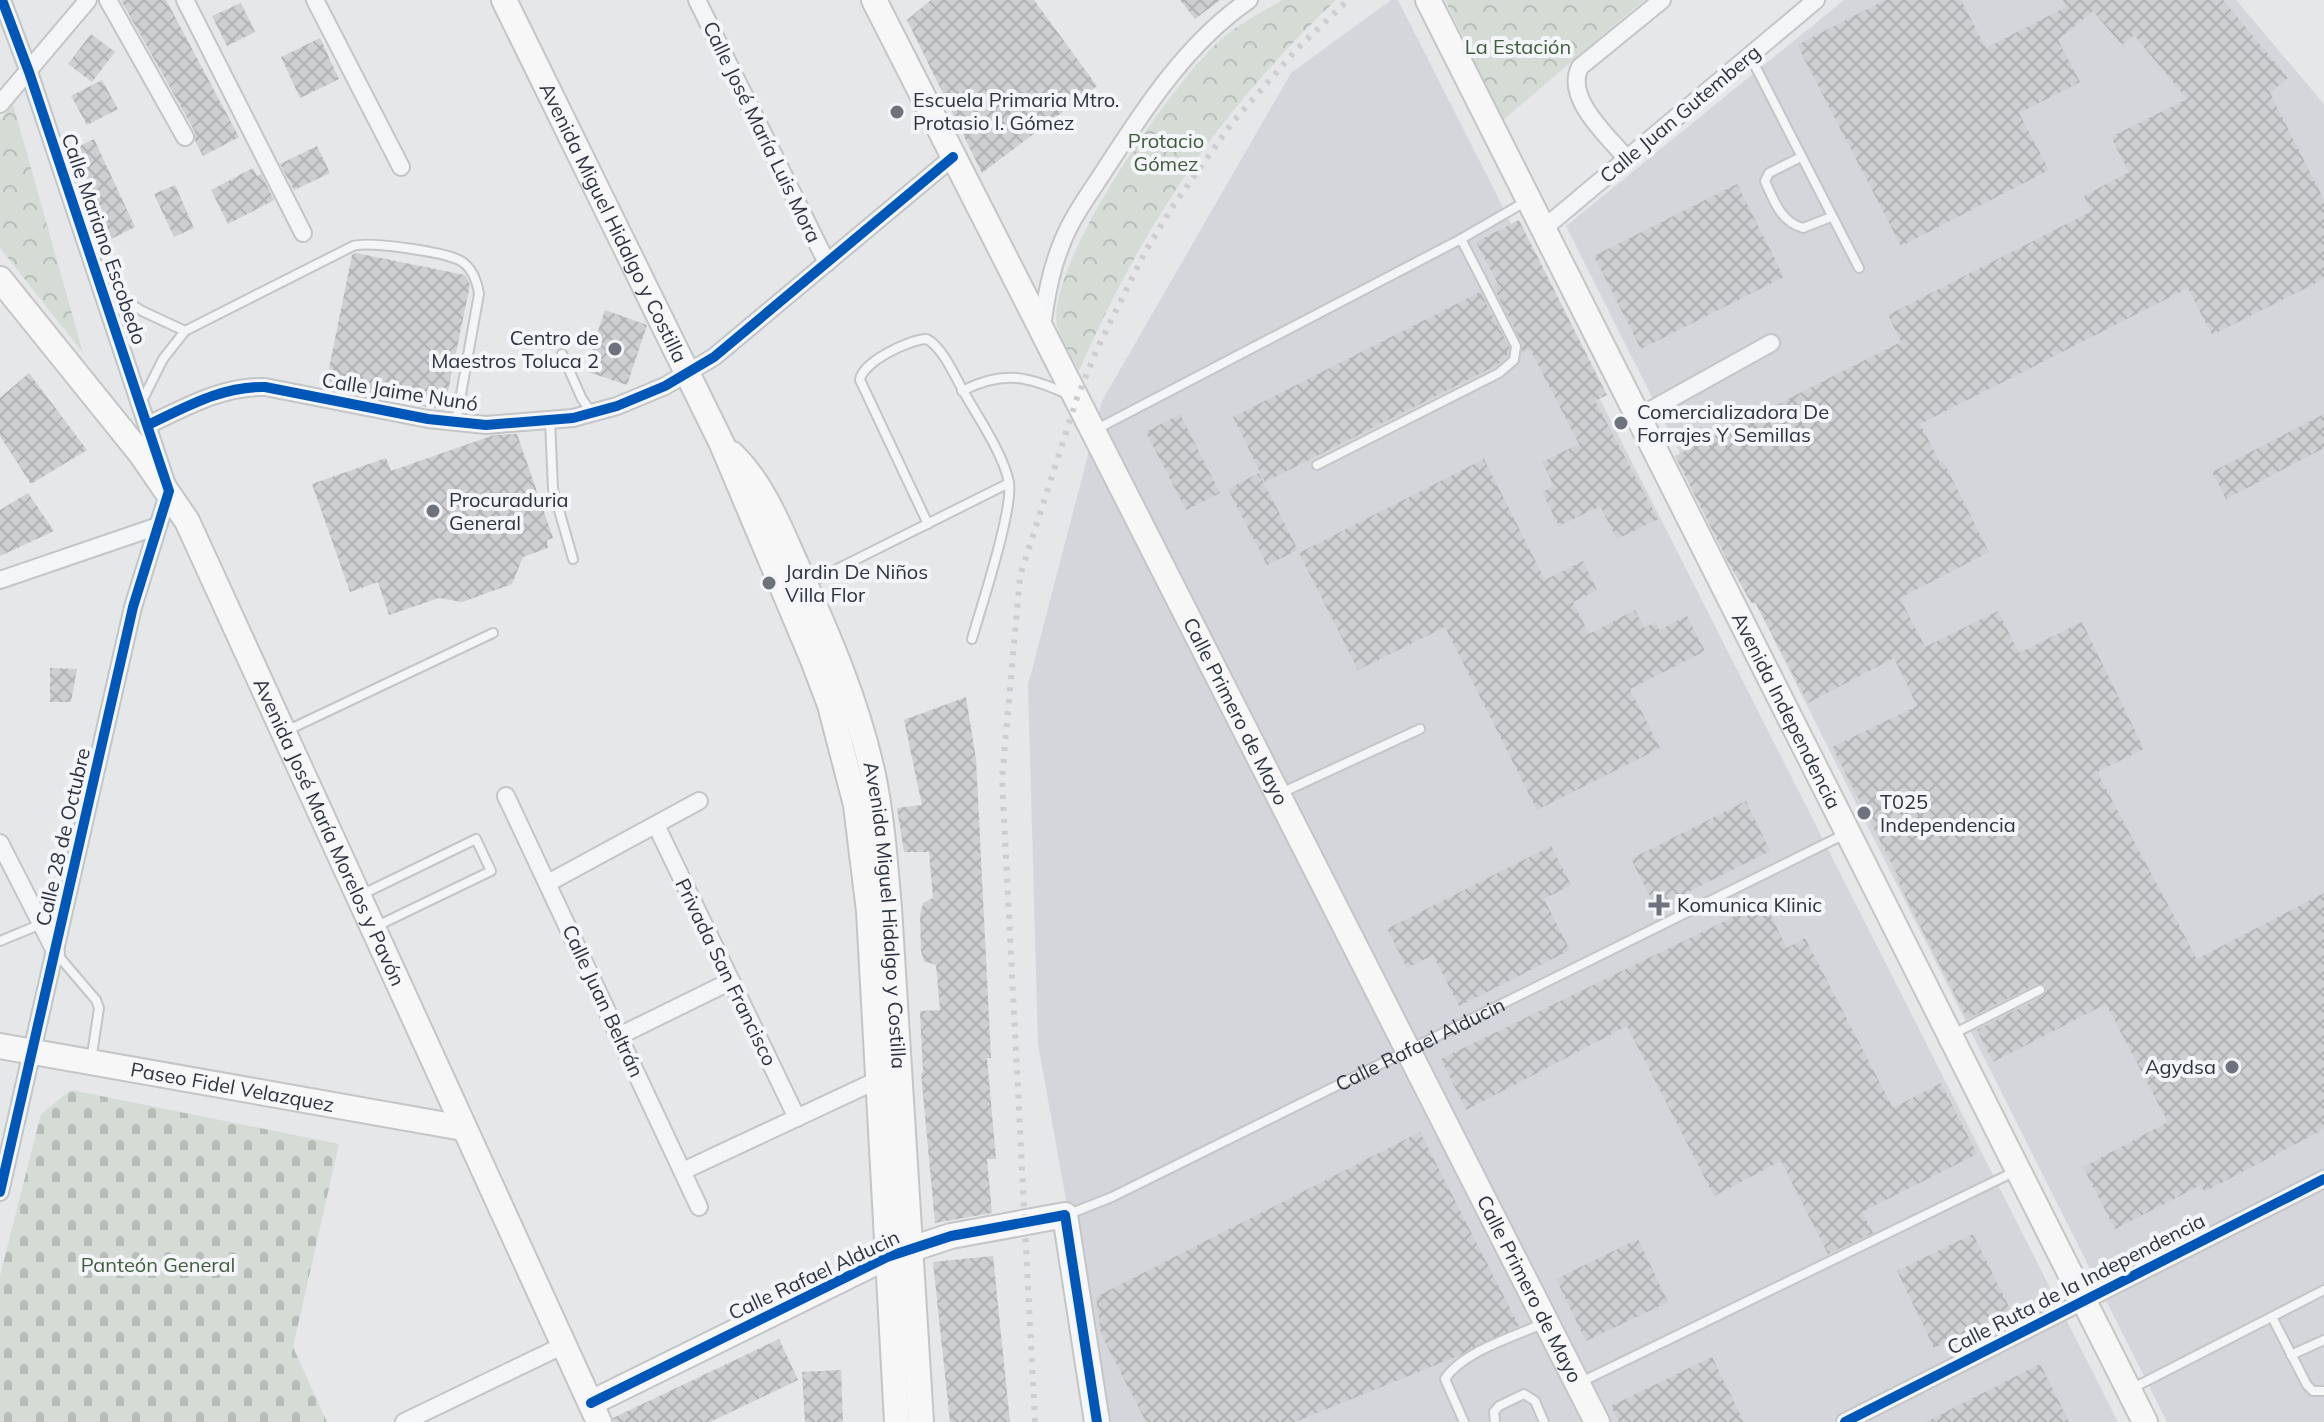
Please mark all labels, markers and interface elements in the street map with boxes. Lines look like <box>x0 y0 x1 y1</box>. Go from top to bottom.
street label: Calle José María Luis Mora <box>698 17 827 247</box>
park label: La Estación <box>1465 34 1571 59</box>
street label: Calle Juan Gutemberg <box>1594 39 1765 188</box>
street label: Avenida Miguel Hidalgo y Costilla <box>535 78 693 366</box>
place label: Escuela Primaria Mtro. Protasio I. Gómez <box>913 87 1119 135</box>
marker: Escuela Primaria Mtro. Protasio I. Gómez <box>888 103 906 121</box>
park label: Protacio Gómez <box>1128 128 1204 176</box>
street label: Calle Mariano Escobedo <box>57 130 152 348</box>
place label: Centro de Maestros Toluca 2 <box>431 325 599 373</box>
marker: Centro de Maestros Toluca 2 <box>606 340 624 358</box>
street label: Calle Jaime Nunó <box>320 367 480 416</box>
place label: Comercializadora De Forrajes Y Semillas <box>1637 399 1829 447</box>
marker: Comercializadora De Forrajes Y Semillas <box>1612 414 1630 432</box>
place label: Procuraduria General <box>449 487 569 535</box>
marker: Procuraduria General <box>424 502 442 520</box>
place label: Jardin De Niños Villa Flor <box>785 559 928 607</box>
marker: Jardin De Niños Villa Flor <box>760 574 778 592</box>
street label: Avenida Independencia <box>1727 608 1847 813</box>
street label: Calle Primero de Mayo <box>1178 613 1294 809</box>
street label: Avenida José María Morelos y Pavón <box>249 674 411 990</box>
street label: Calle 28 de Octubre <box>30 745 95 928</box>
street label: Avenida Miguel Hidalgo y Costilla <box>858 759 912 1070</box>
place label: T025 Independencia <box>1880 789 2016 837</box>
marker: T025 Independencia <box>1855 804 1873 822</box>
street label: Privada San Francisco <box>670 874 783 1070</box>
place label: Komunica Klinic <box>1677 892 1822 917</box>
marker: Komunica Klinic <box>1648 894 1670 916</box>
street label: Calle Juan Beltrán <box>557 921 650 1081</box>
street label: Calle Rafael Alducin <box>1331 992 1509 1096</box>
place label: Agydsa <box>2145 1054 2216 1079</box>
street label: Paseo Fidel Velazquez <box>129 1056 336 1117</box>
marker: Agydsa <box>2223 1058 2241 1076</box>
street label: Calle Primero de Mayo <box>1472 1191 1588 1387</box>
street label: Calle Ruta de la Independencia <box>1943 1207 2209 1360</box>
street label: Calle Rafael Alducin <box>724 1224 903 1325</box>
park label: Panteón General <box>81 1252 235 1277</box>

